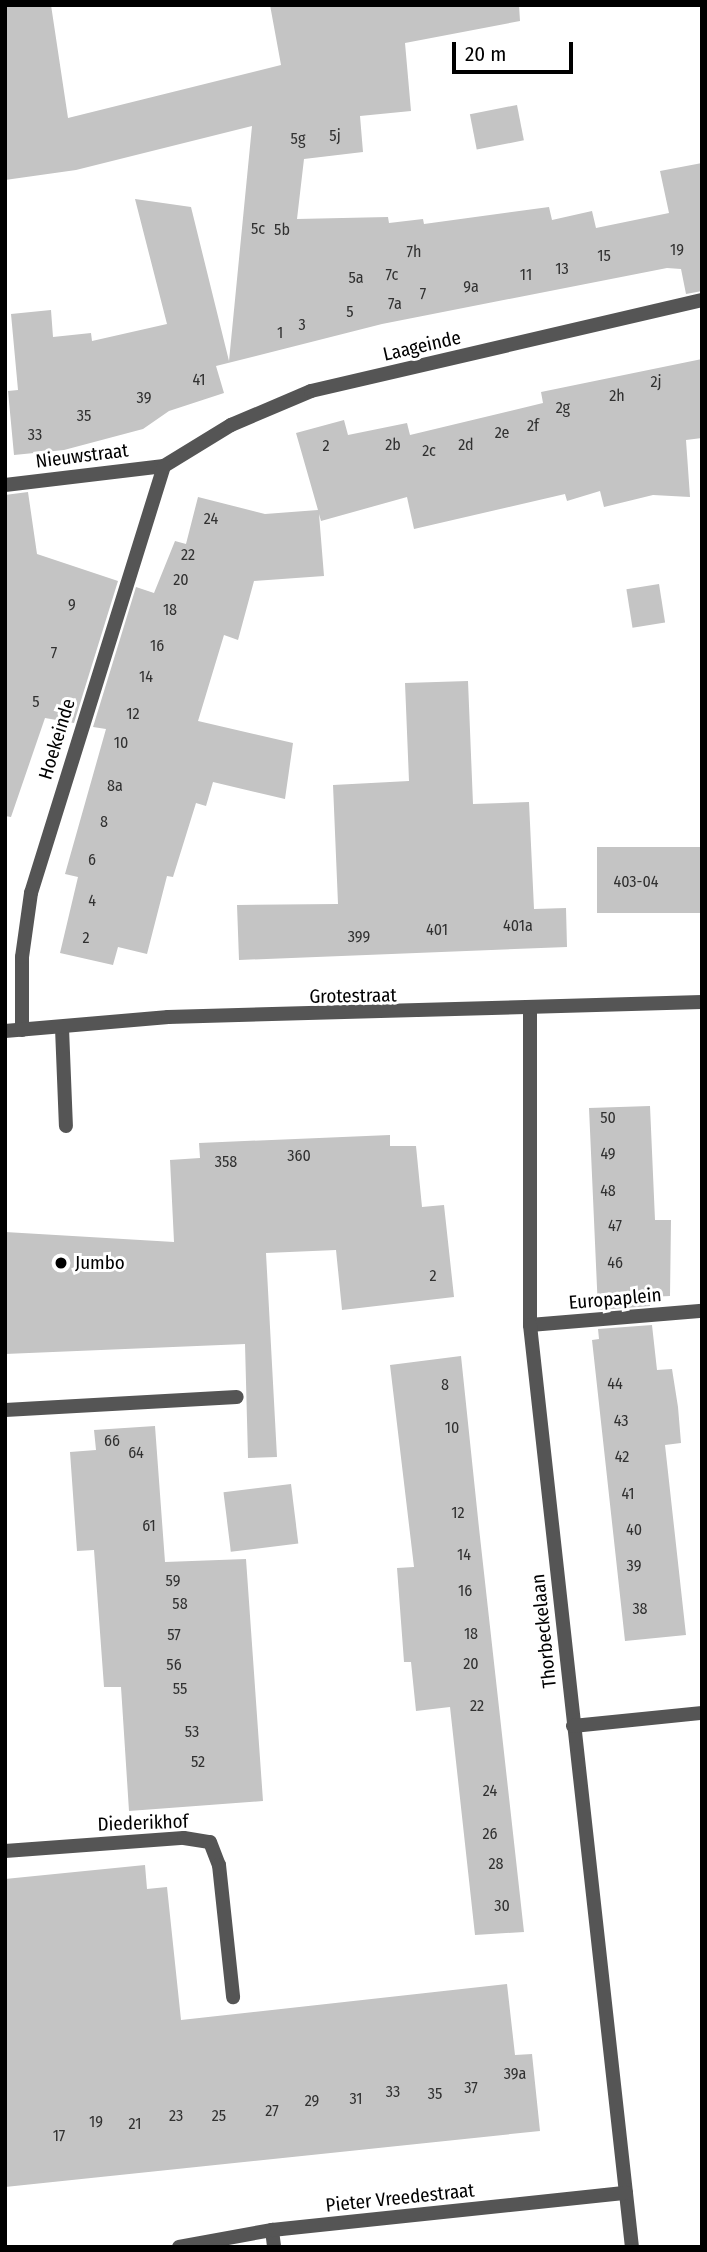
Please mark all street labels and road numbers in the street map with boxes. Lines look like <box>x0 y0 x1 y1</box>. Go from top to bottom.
street label: Laageinde <box>381 326 463 366</box>
street label: Nieuwstraat <box>34 439 130 473</box>
street label: Hoekeinde <box>34 696 80 782</box>
street label: Grotestraat <box>309 984 397 1008</box>
street label: Europaplein <box>568 1284 662 1314</box>
street label: Thorbeckelaan <box>527 1573 561 1689</box>
street label: Diederikhof <box>97 1810 189 1836</box>
street label: Pieter Vreedestraat <box>324 2179 476 2217</box>

